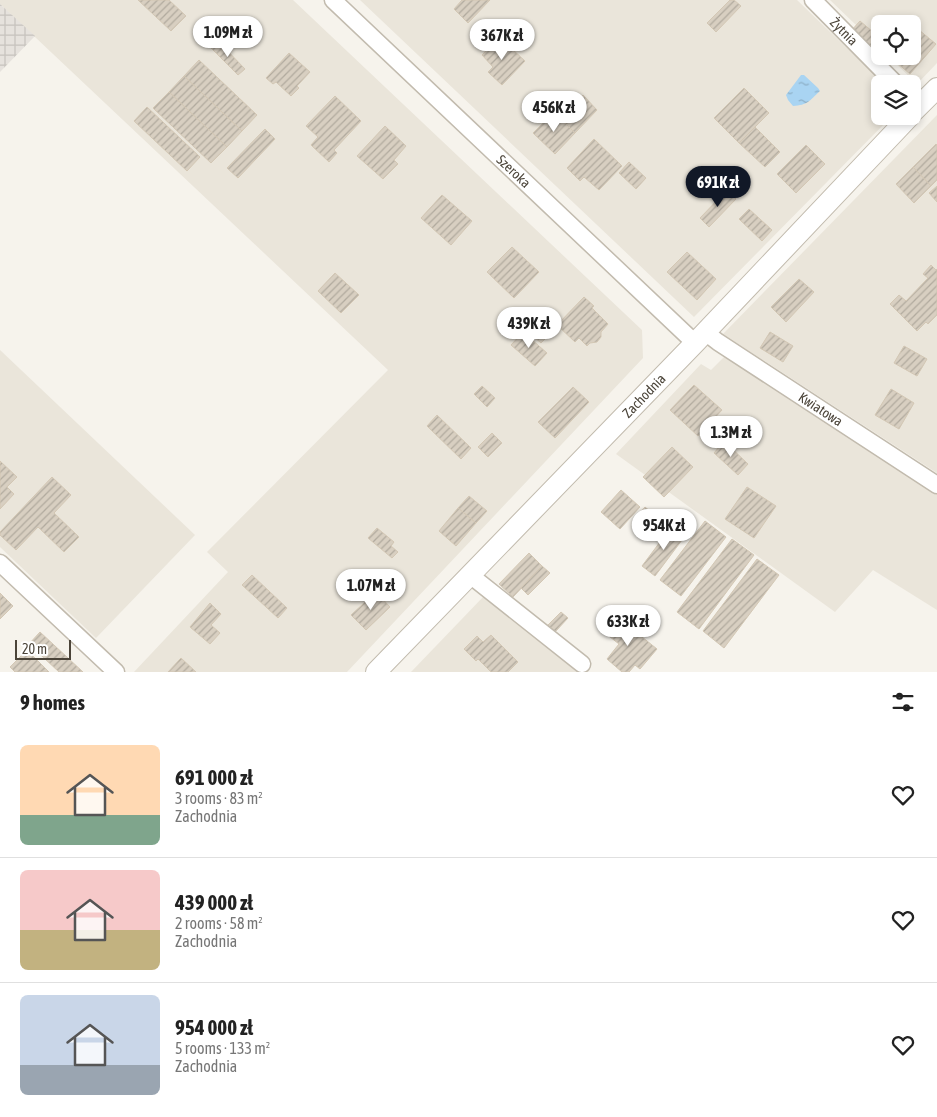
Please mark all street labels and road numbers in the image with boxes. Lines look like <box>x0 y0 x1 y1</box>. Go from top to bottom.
street label: Żytnia <box>827 14 861 49</box>
street label: Szeroka <box>494 152 534 191</box>
street label: Zachodnia <box>619 370 669 421</box>
street label: Kwiatowa <box>795 389 846 429</box>

